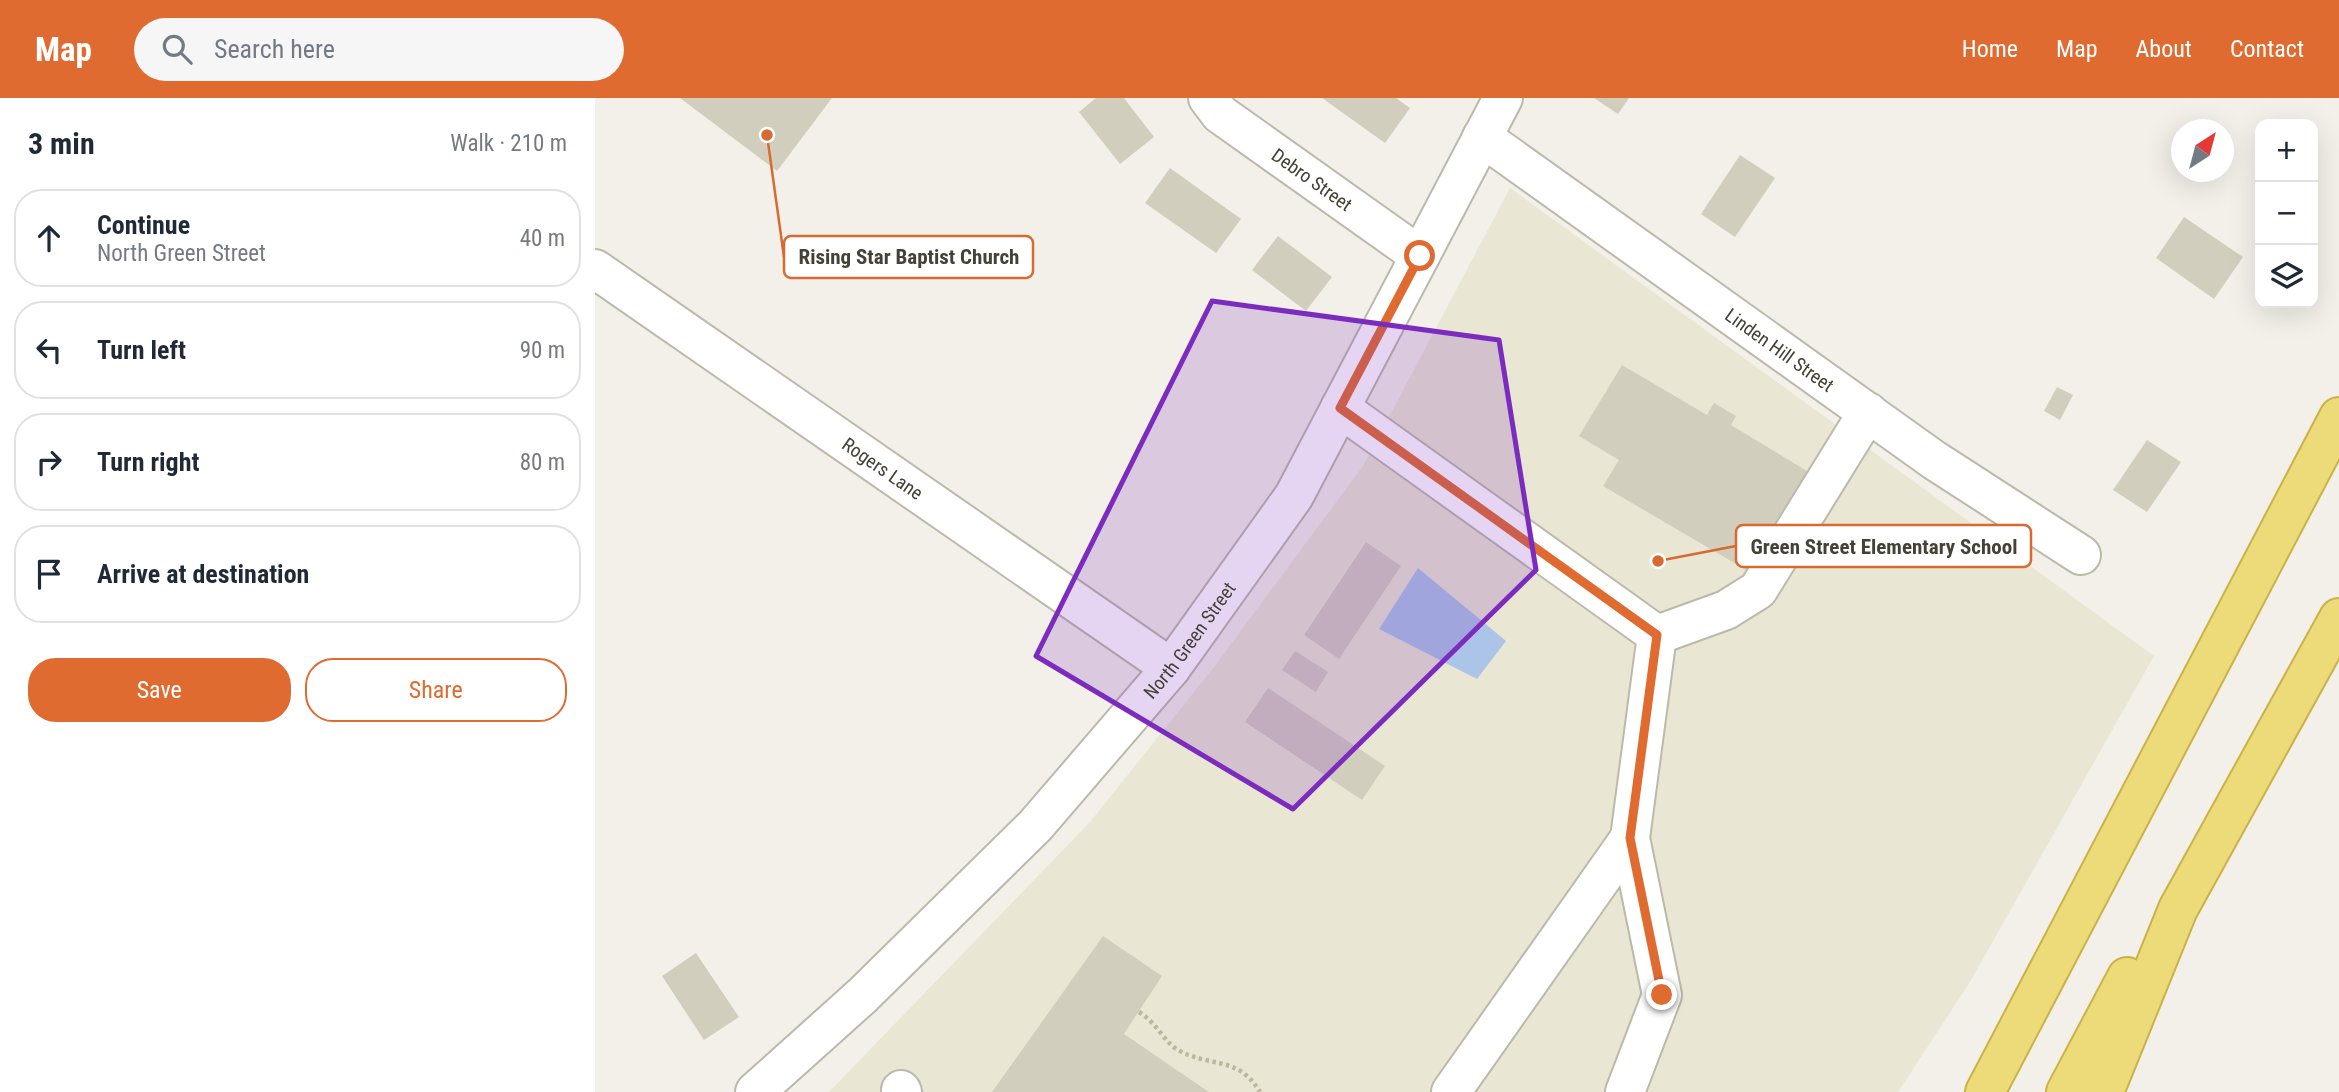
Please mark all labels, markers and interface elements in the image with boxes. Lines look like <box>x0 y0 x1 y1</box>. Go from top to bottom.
search box <box>134 18 624 81</box>
text: Map <box>35 30 92 69</box>
icon: search <box>158 30 196 68</box>
text: Search here <box>214 34 335 64</box>
text: Home <box>1962 35 2018 63</box>
text: Map <box>2056 35 2098 63</box>
text: About <box>2136 35 2192 63</box>
text: Contact <box>2230 35 2304 63</box>
north arrow <box>2171 119 2234 182</box>
map controls <box>2255 119 2318 308</box>
button: + <box>2255 119 2318 182</box>
text: 3 min <box>28 126 95 161</box>
text: Walk · 210 m <box>450 130 567 157</box>
street label: Debro Street <box>1267 143 1357 216</box>
button: − <box>2255 182 2318 245</box>
text: Continue <box>97 210 190 240</box>
icon: ahead <box>30 219 68 257</box>
text: 40 m <box>520 225 565 252</box>
callout: Rising Star Baptist Church <box>784 236 1033 278</box>
text: North Green Street <box>97 240 266 267</box>
route start <box>1404 240 1435 271</box>
text: Rising Star Baptist Church <box>799 245 1019 269</box>
button: layers <box>2255 245 2318 308</box>
street label: Linden Hill Street <box>1721 304 1838 397</box>
icon: left <box>30 331 68 369</box>
text: Turn left <box>97 335 186 365</box>
text: 90 m <box>520 337 565 364</box>
street label: Rogers Lane <box>838 433 927 505</box>
icon: right <box>30 443 68 481</box>
text: Turn right <box>97 447 199 477</box>
text: 80 m <box>520 449 565 476</box>
callout: Green Street Elementary School <box>1736 525 2031 567</box>
text: Green Street Elementary School <box>1750 535 2018 559</box>
icon: arrive <box>30 555 68 593</box>
text: Arrive at destination <box>97 559 309 589</box>
street label: North Green Street <box>1139 578 1241 704</box>
button: Save <box>28 658 291 722</box>
button: Share <box>305 658 567 722</box>
route end <box>1646 979 1677 1010</box>

